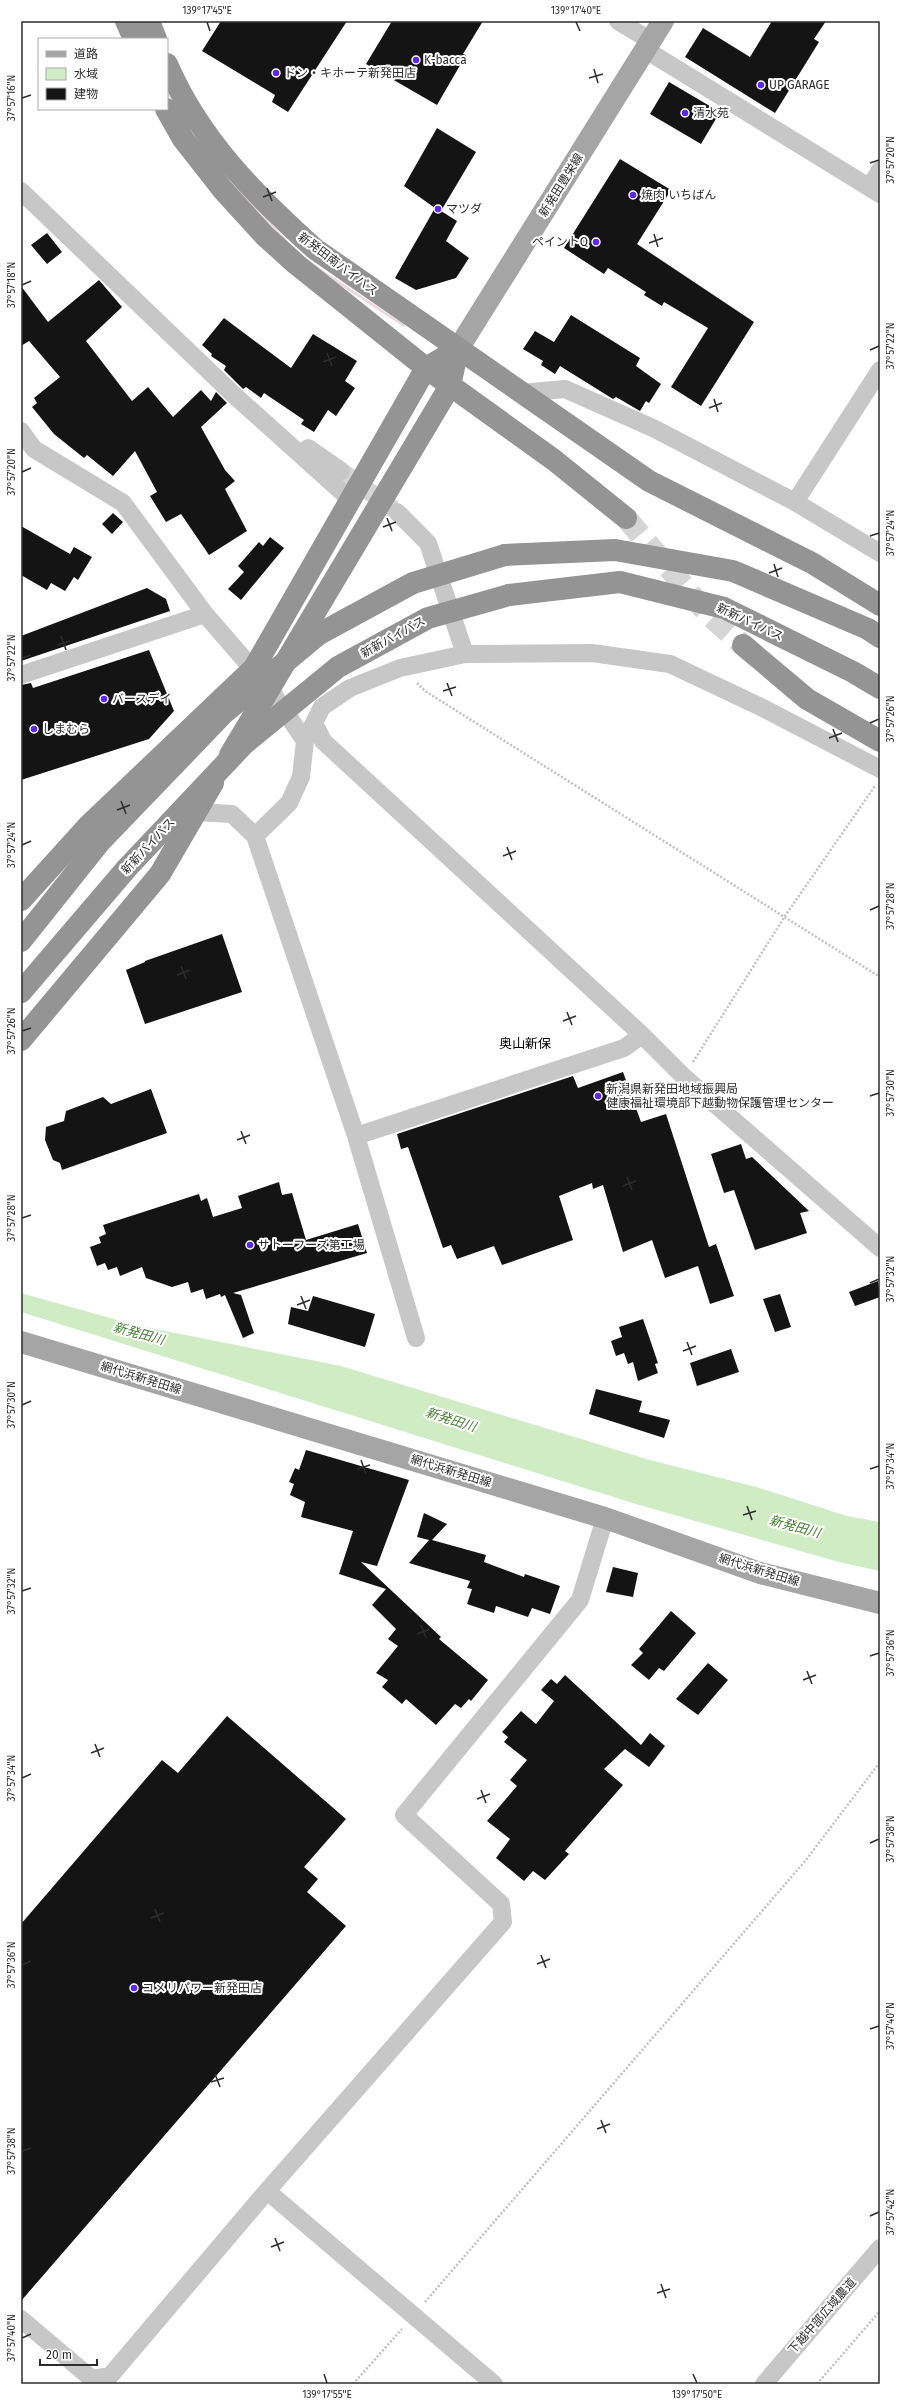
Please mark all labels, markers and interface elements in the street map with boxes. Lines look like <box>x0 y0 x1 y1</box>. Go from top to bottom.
text: 139°17'45"E <box>182 5 232 17</box>
text: 139°17'40"E <box>551 5 601 17</box>
legend <box>38 38 168 110</box>
text: 道路 <box>74 47 98 61</box>
place label: K-bacca <box>424 53 467 67</box>
marker: K-bacca <box>411 55 421 65</box>
place label: ドン・キホーテ新発田店 <box>284 66 416 80</box>
text: 水域 <box>74 67 98 81</box>
marker: ドン・キホーテ新発田店 <box>271 68 281 78</box>
text: 37°57'16"N <box>6 75 18 121</box>
place label: UP GARAGE <box>769 78 830 92</box>
marker: UP GARAGE <box>756 80 766 90</box>
text: 建物 <box>74 87 98 101</box>
place label: 清水苑 <box>693 106 729 120</box>
marker: 清水苑 <box>680 108 690 118</box>
text: 37°57'20"N <box>885 136 897 184</box>
street label: 新発田豊栄線 <box>536 151 586 219</box>
place label: 焼肉 いちばん <box>641 188 716 202</box>
marker: 焼肉 いちばん <box>628 190 638 200</box>
place label: マツダ <box>446 202 482 216</box>
marker: マツダ <box>433 204 443 214</box>
street label: 新発田南バイパス <box>296 230 380 298</box>
place label: ペイントQ <box>532 235 588 249</box>
marker: ペイントQ <box>591 237 601 247</box>
text: 37°57'18"N <box>6 262 18 308</box>
text: 37°57'22"N <box>885 323 897 369</box>
text: 37°57'20"N <box>6 448 18 496</box>
text: 37°57'24"N <box>885 510 897 556</box>
street label: 新新バイパス <box>715 600 785 644</box>
street label: 新新バイパス <box>358 613 428 661</box>
text: 37°57'22"N <box>6 635 18 681</box>
place label: バースデイ <box>112 692 171 706</box>
marker: バースデイ <box>99 694 109 704</box>
text: 37°57'26"N <box>885 695 897 743</box>
place label: しまむら <box>42 722 90 736</box>
marker: しまむら <box>29 724 39 734</box>
street label: 新新バイパス <box>118 815 178 877</box>
text: 37°57'24"N <box>6 822 18 868</box>
text: 37°57'28"N <box>885 882 897 930</box>
text: 37°57'26"N <box>6 1007 18 1055</box>
district label: 奥山新保 <box>499 1036 551 1051</box>
text: 37°57'30"N <box>885 1069 897 1117</box>
place label: 新潟県新発田地域振興局 健康福祉環境部下越動物保護管理センター <box>606 1082 834 1110</box>
marker: 新潟県新発田地域振興局 健康福祉環境部下越動物保護管理センター <box>593 1091 603 1101</box>
text: 37°57'28"N <box>6 1194 18 1242</box>
place label: サトーフーズ第工場 <box>258 1238 365 1252</box>
marker: サトーフーズ第工場 <box>245 1240 255 1250</box>
text: 37°57'32"N <box>885 1256 897 1302</box>
water label: 新発田川 <box>112 1320 168 1348</box>
street label: 網代浜新発田線 <box>99 1359 183 1397</box>
text: 37°57'30"N <box>6 1381 18 1429</box>
water label: 新発田川 <box>424 1404 480 1435</box>
text: 37°57'34"N <box>885 1443 897 1489</box>
street label: 網代浜新発田線 <box>409 1452 493 1490</box>
water label: 新発田川 <box>768 1513 824 1541</box>
street label: 網代浜新発田線 <box>717 1551 801 1589</box>
text: 37°57'32"N <box>6 1568 18 1614</box>
text: 37°57'36"N <box>885 1629 897 1677</box>
text: 37°57'34"N <box>6 1755 18 1801</box>
text: 37°57'38"N <box>885 1815 897 1863</box>
text: 37°57'36"N <box>6 1941 18 1989</box>
place label: コメリパワー新発田店 <box>142 1981 262 1995</box>
marker: コメリパワー新発田店 <box>129 1983 139 1993</box>
text: 37°57'40"N <box>885 2002 897 2050</box>
text: 37°57'38"N <box>6 2127 18 2175</box>
text: 37°57'42"N <box>885 2189 897 2235</box>
street label: 下越中部広域農道 <box>785 2275 859 2357</box>
text: 37°57'40"N <box>6 2314 18 2362</box>
scale bar <box>40 2341 97 2367</box>
text: 20 m <box>46 2348 72 2362</box>
text: 139°17'55"E <box>302 2389 352 2401</box>
text: 139°17'50"E <box>672 2389 722 2401</box>

